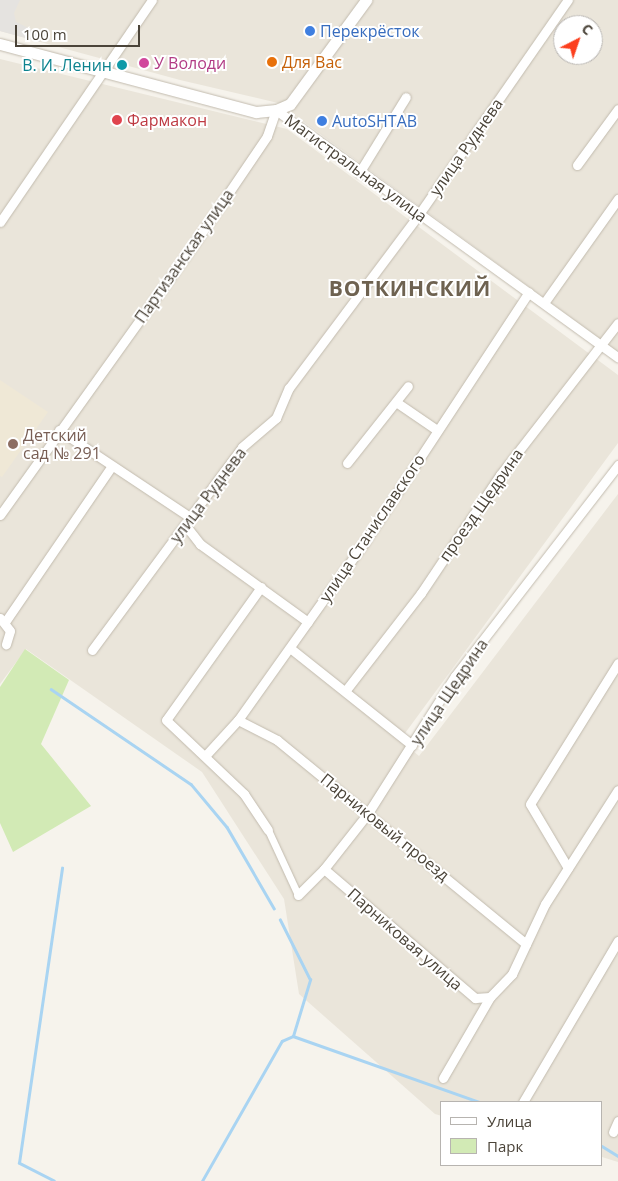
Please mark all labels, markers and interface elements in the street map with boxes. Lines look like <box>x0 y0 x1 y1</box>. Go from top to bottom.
scale bar <box>18 15 142 47</box>
north arrow <box>553 15 603 65</box>
text: С <box>578 19 597 39</box>
place label: Перекрёсток <box>320 21 420 41</box>
text: 100 m <box>23 24 67 44</box>
marker: Перекрёсток <box>304 25 316 37</box>
place label: Для Вас <box>282 52 342 72</box>
place label: У Володи <box>154 53 226 73</box>
place label: В. И. Ленин <box>22 55 112 75</box>
marker: Для Вас <box>266 56 278 68</box>
marker: У Володи <box>138 57 150 69</box>
marker: В. И. Ленин <box>116 59 128 71</box>
street label: улица Руднева <box>425 95 507 199</box>
place label: Фармакон <box>127 110 207 130</box>
street label: Магистральная улица <box>281 110 431 226</box>
place label: AutoSHTAB <box>332 111 417 131</box>
marker: Фармакон <box>111 114 123 126</box>
marker: AutoSHTAB <box>316 115 328 127</box>
street label: Партизанская улица <box>131 185 237 327</box>
district label: ВОТКИНСКИЙ <box>327 275 493 301</box>
place label: Детский сад № 291 <box>23 425 101 463</box>
marker: Детский сад № 291 <box>7 438 19 450</box>
street label: улица Руднева <box>166 444 250 546</box>
street label: проезд Щедрина <box>435 445 527 565</box>
street label: улица Станиславского <box>315 450 429 606</box>
street label: улица Щедрина <box>406 635 492 749</box>
street label: Парниковый проезд <box>317 769 453 885</box>
street label: Парниковая улица <box>344 884 466 994</box>
legend <box>440 1101 603 1166</box>
text: Улица <box>487 1111 532 1131</box>
text: Парк <box>487 1136 523 1156</box>

